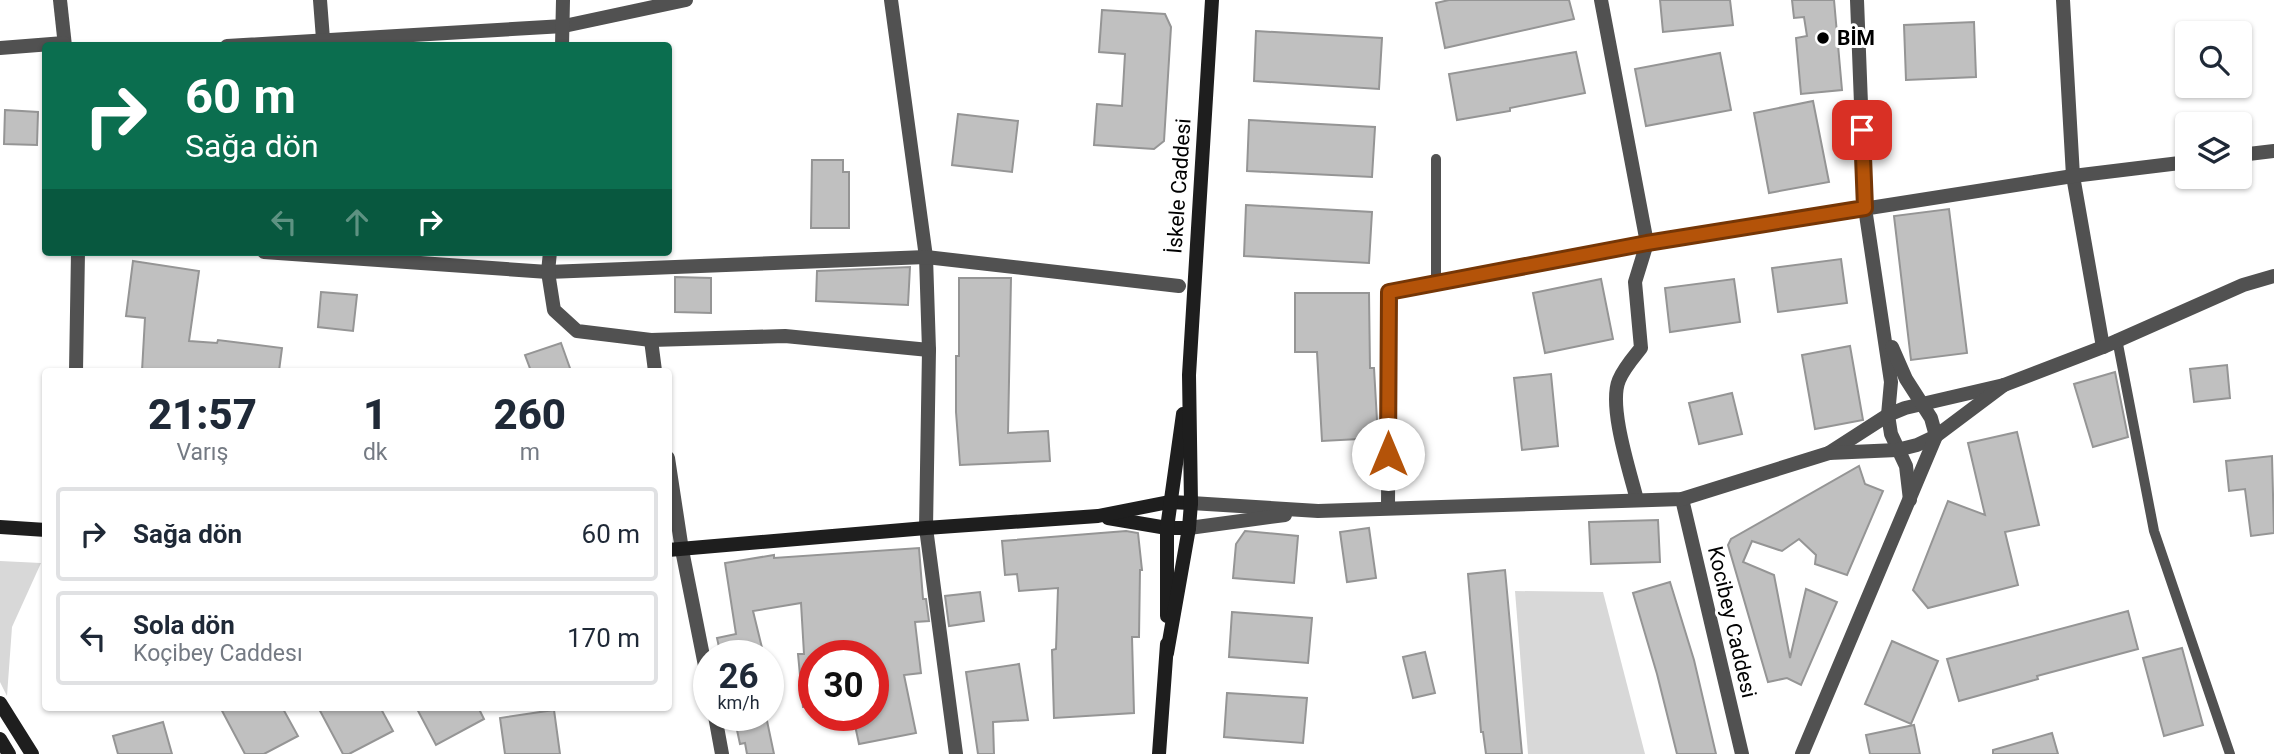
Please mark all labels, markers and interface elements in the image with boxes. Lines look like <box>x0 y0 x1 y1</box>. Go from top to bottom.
map controls <box>2175 21 2252 189</box>
button: search <box>2175 21 2252 98</box>
place label: BİM <box>1837 26 1875 50</box>
marker: BİM <box>1815 30 1831 46</box>
text: 60 m <box>185 68 296 125</box>
icon: right <box>70 70 161 161</box>
pin <box>1832 100 1892 160</box>
icon: arrive <box>1843 111 1881 149</box>
button: layers <box>2175 112 2252 189</box>
street label: İskele Caddesi <box>1162 118 1196 254</box>
text: Sağa dön <box>185 127 319 165</box>
icon: left <box>265 203 303 241</box>
icon: ahead <box>338 203 376 241</box>
icon: right <box>411 203 449 241</box>
text: 21:57 <box>148 390 257 439</box>
text: 1 <box>363 390 387 439</box>
text: 260 <box>493 390 566 439</box>
position arrow <box>1351 417 1425 491</box>
text: Varış <box>176 439 228 466</box>
text: dk <box>363 439 388 466</box>
text: m <box>520 439 540 466</box>
icon: right <box>74 515 112 553</box>
text: Sağa dön <box>133 519 242 549</box>
text: 60 m <box>582 519 640 549</box>
street label: Kocibey Caddesi <box>1703 544 1761 700</box>
text: Sola dön <box>133 610 235 640</box>
icon: left <box>74 619 112 657</box>
text: 170 m <box>567 623 640 653</box>
text: Koçibey Caddesı <box>133 640 303 667</box>
speed limit sign: 30 <box>798 640 889 731</box>
text: 26 <box>718 656 759 697</box>
text: km/h <box>717 692 760 713</box>

